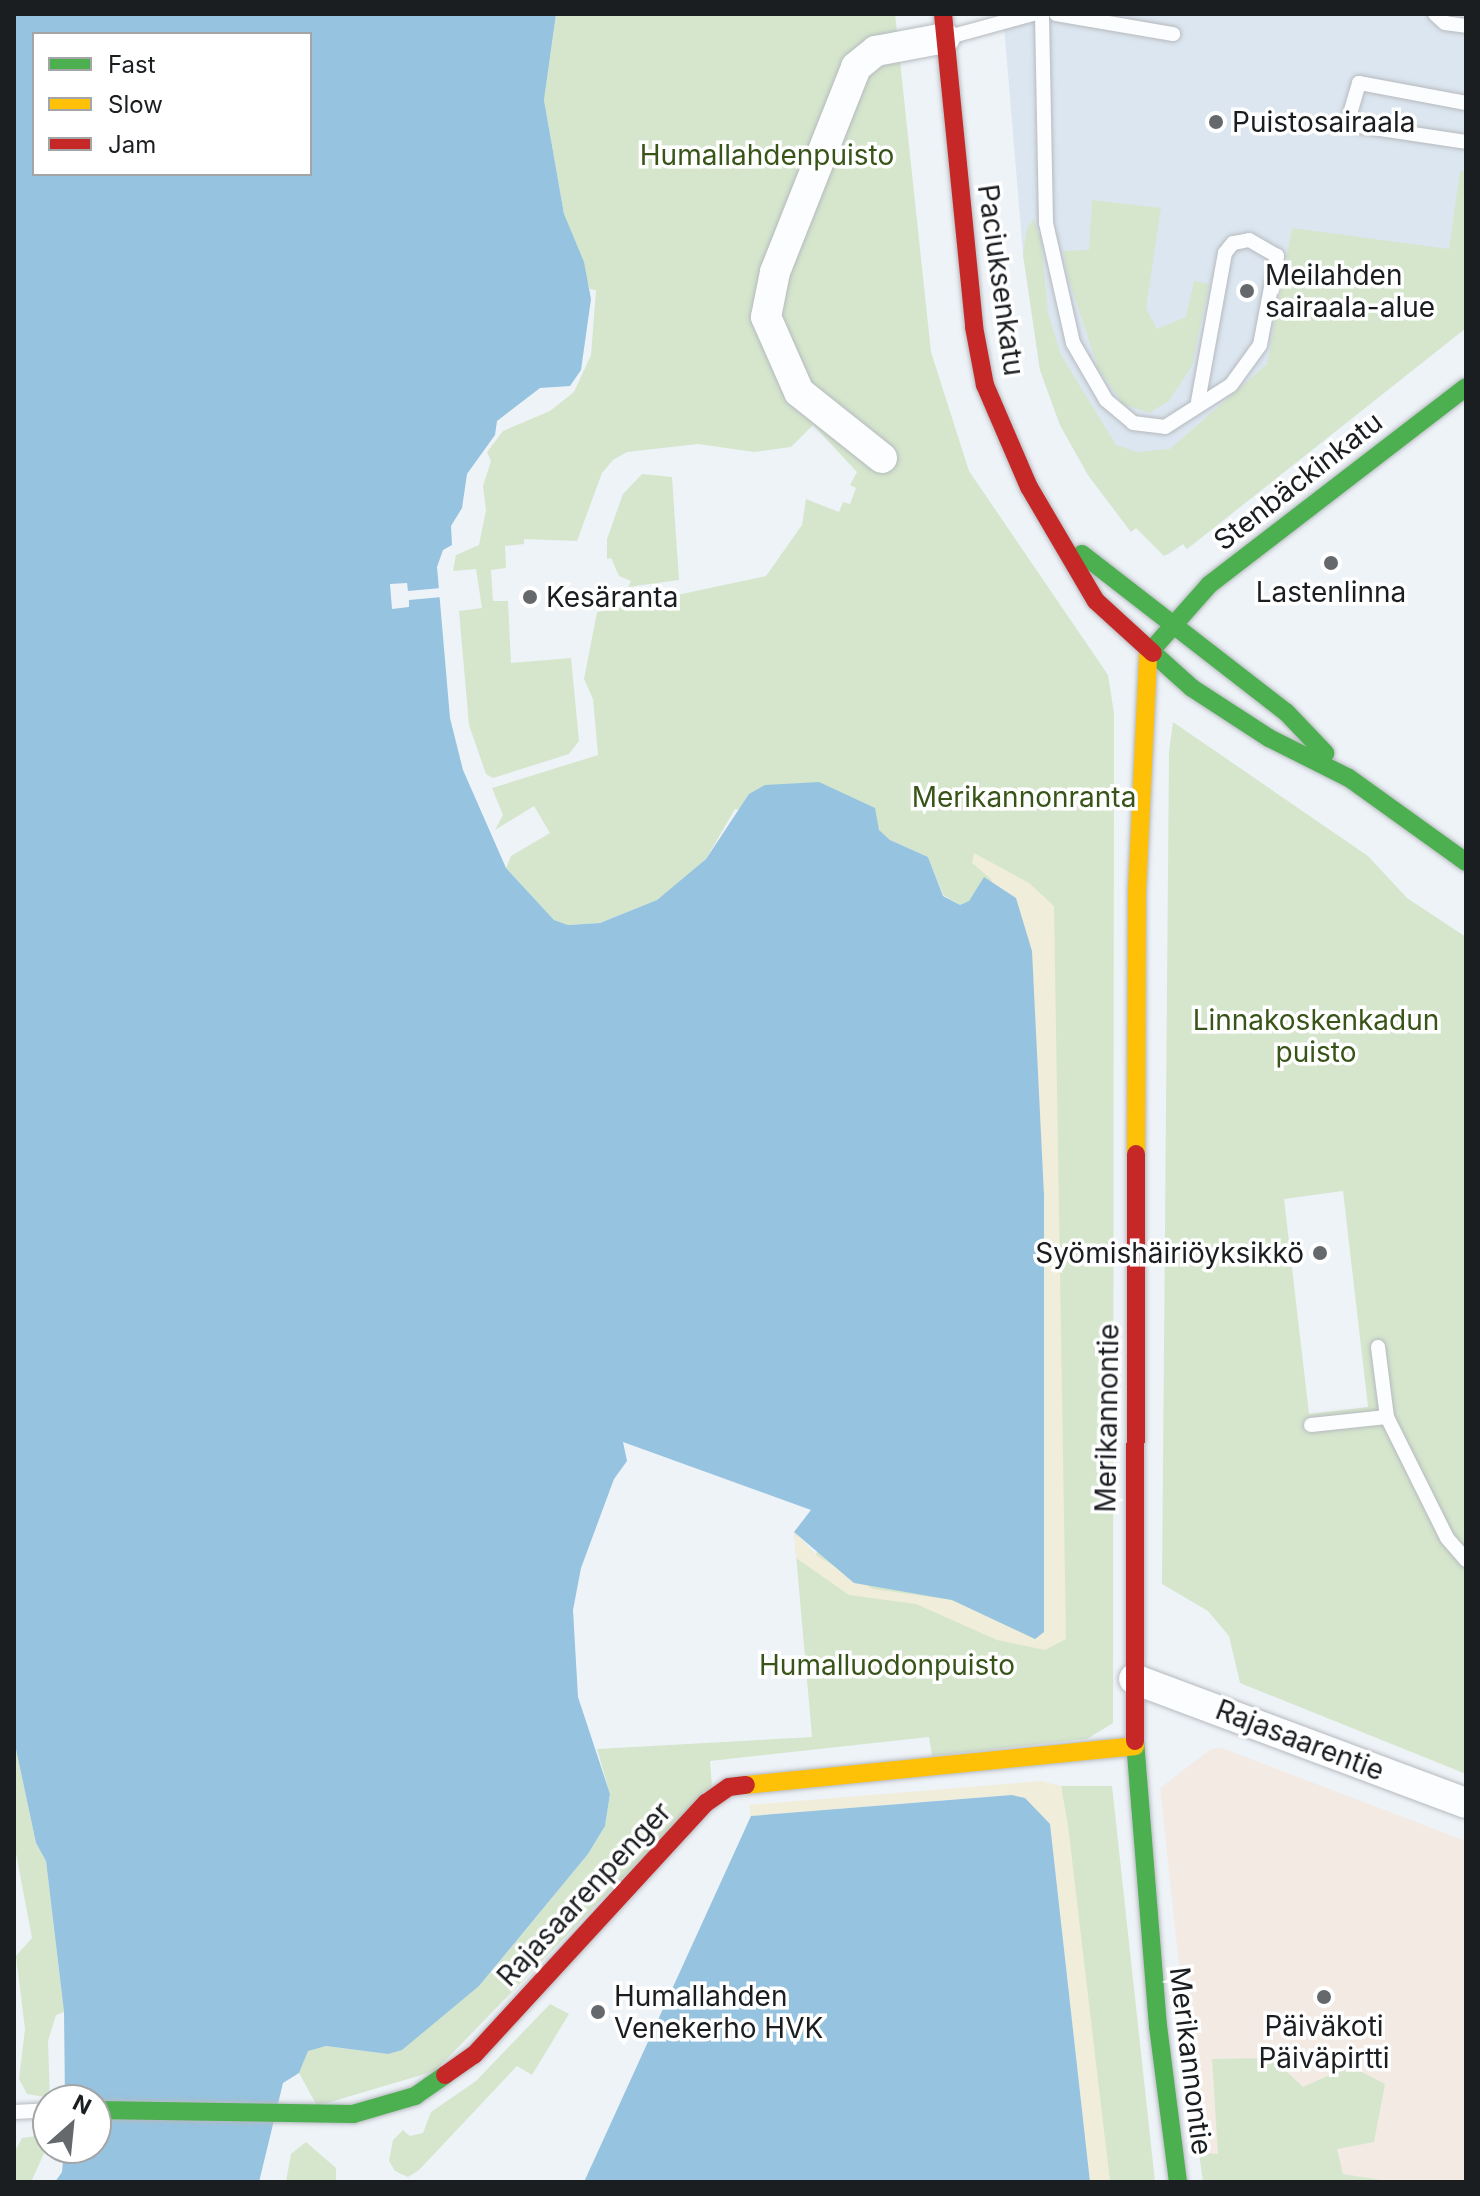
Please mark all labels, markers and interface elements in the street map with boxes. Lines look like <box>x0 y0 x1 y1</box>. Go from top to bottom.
legend <box>32 32 312 176</box>
text: Fast <box>108 50 156 79</box>
text: Slow <box>108 90 163 119</box>
place label: Puistosairaala <box>1232 105 1415 139</box>
marker: Puistosairaala <box>1207 113 1225 131</box>
text: Jam <box>108 130 156 159</box>
park label: Humallahdenpuisto <box>640 138 894 172</box>
street label: Paciuksenkatu <box>971 182 1031 378</box>
place label: Meilahden sairaala-alue <box>1265 258 1435 324</box>
marker: Meilahden sairaala-alue <box>1236 280 1258 302</box>
street label: Stenbäckinkatu <box>1207 405 1389 557</box>
marker: Lastenlinna <box>1322 554 1340 572</box>
place label: Lastenlinna <box>1256 575 1406 609</box>
place label: Kesäranta <box>546 580 678 614</box>
marker: Kesäranta <box>521 588 539 606</box>
park label: Merikannonranta <box>912 780 1136 814</box>
park label: Linnakoskenkadun puisto <box>1193 1003 1439 1069</box>
place label: Syömishäiriöyksikkö <box>1035 1236 1304 1270</box>
marker: Syömishäiriöyksikkö <box>1311 1244 1329 1262</box>
street label: Merikannontie <box>1089 1323 1125 1513</box>
park label: Humalluodonpuisto <box>759 1648 1015 1682</box>
street label: Rajasaarentie <box>1211 1693 1389 1787</box>
street label: Rajasaarenpenger <box>490 1795 678 1993</box>
street label: Merikannontie <box>1163 1965 1219 2157</box>
place label: Humallahden Venekerho HVK <box>614 1979 823 2045</box>
marker: Päiväkoti Päiväpirtti <box>1315 1988 1333 2006</box>
marker: Humallahden Venekerho HVK <box>589 2003 607 2021</box>
place label: Päiväkoti Päiväpirtti <box>1258 2009 1390 2075</box>
north arrow <box>32 2084 112 2164</box>
text: N <box>69 2089 95 2120</box>

